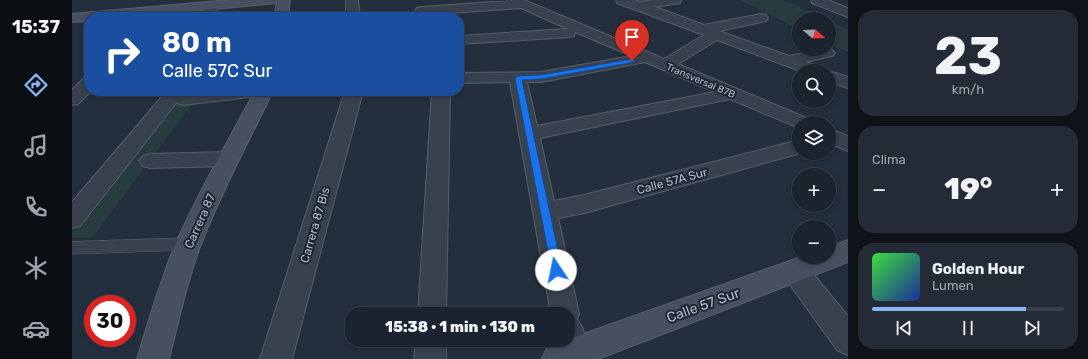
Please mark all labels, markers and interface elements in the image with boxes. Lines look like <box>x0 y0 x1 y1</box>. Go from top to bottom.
north arrow <box>792 12 836 56</box>
map controls <box>792 12 836 264</box>
text: 15:37 <box>12 16 60 38</box>
pin <box>615 20 649 61</box>
text: 23 <box>934 25 1002 87</box>
text: 80 m <box>162 26 232 59</box>
icon: arrive <box>621 26 643 48</box>
icon: right <box>96 28 148 80</box>
text: Calle 57C Sur <box>162 60 272 82</box>
street label: Transversal 87B <box>664 61 737 101</box>
button: search <box>792 64 836 108</box>
icon: directions <box>22 71 50 99</box>
text: km/h <box>952 82 984 97</box>
button: layers <box>792 116 836 160</box>
icon: music <box>22 132 50 160</box>
text: Clima <box>872 152 906 167</box>
street label: Calle 57A Sur <box>635 165 709 197</box>
button: + <box>792 168 836 212</box>
text: 19° <box>944 171 992 207</box>
text: − <box>872 176 886 203</box>
text: + <box>1050 176 1064 203</box>
street label: Carrera 87 Bis <box>298 186 332 264</box>
street label: Carrera 87 <box>182 192 218 250</box>
icon: phone <box>22 193 50 221</box>
button: − <box>792 220 836 264</box>
position arrow <box>535 249 577 291</box>
icon: climate <box>22 254 50 282</box>
text: Golden Hour <box>932 260 1024 278</box>
text: Lumen <box>932 278 974 293</box>
street label: Calle 57 Sur <box>664 284 743 327</box>
speed limit sign: 30 <box>84 295 136 347</box>
icon: car <box>22 315 50 343</box>
icon: previous <box>893 317 915 339</box>
icon: pause <box>957 317 979 339</box>
icon: next <box>1021 317 1043 339</box>
text: 15:38 · 1 min · 130 m <box>385 318 535 336</box>

